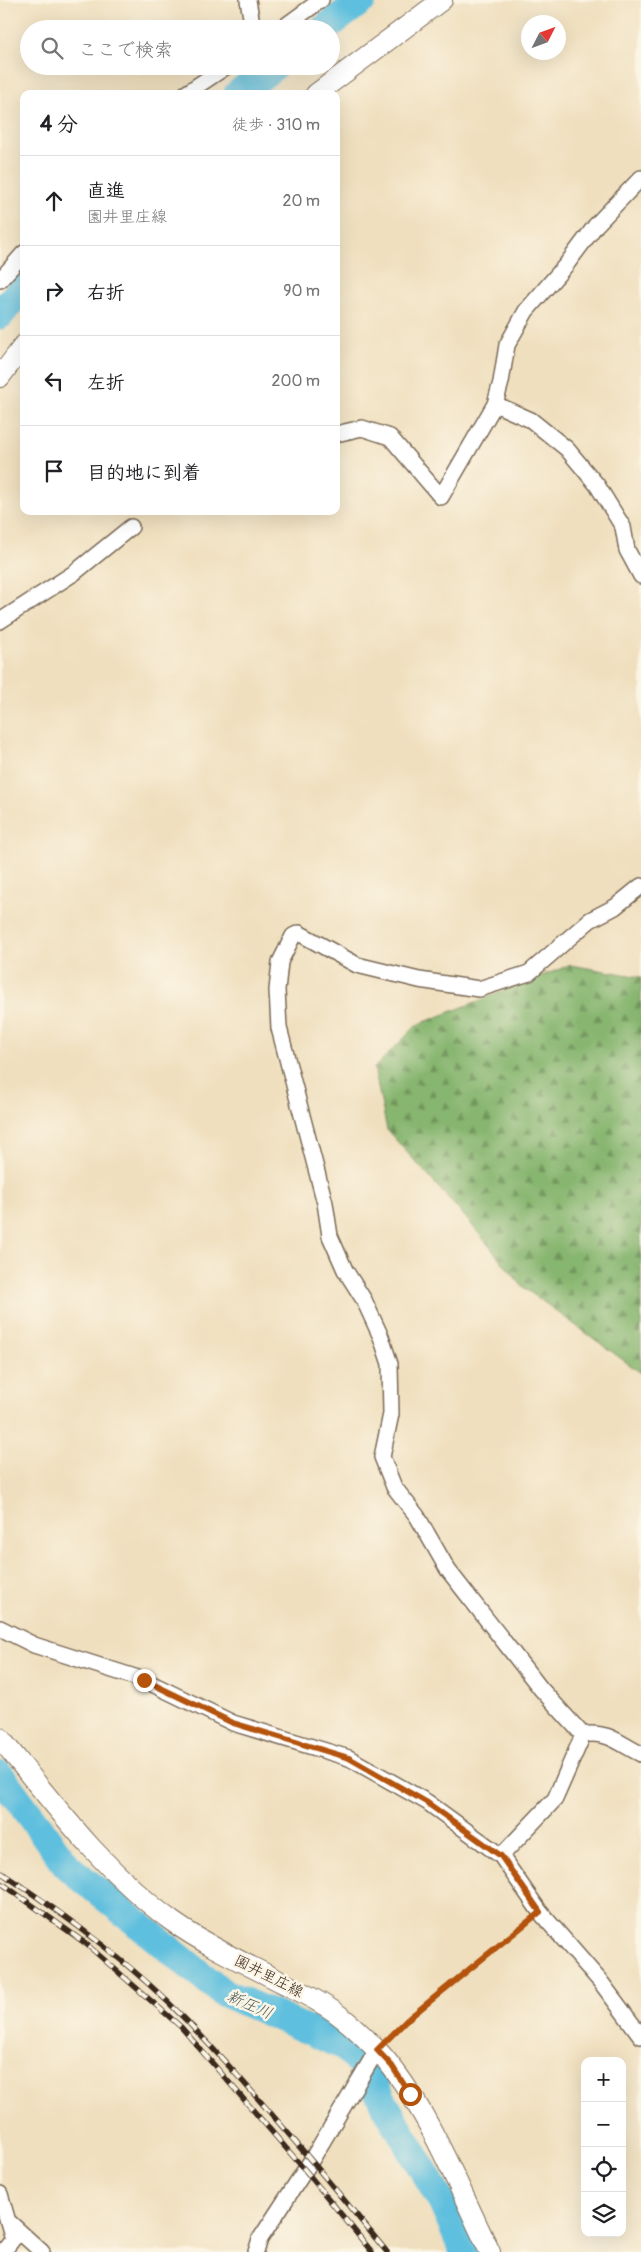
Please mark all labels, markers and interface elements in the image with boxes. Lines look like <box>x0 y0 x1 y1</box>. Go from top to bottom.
north arrow <box>521 15 566 60</box>
search box <box>20 20 340 75</box>
icon: search <box>38 34 66 62</box>
text: ここで検索 <box>78 38 173 62</box>
text: 4 分 <box>40 111 78 138</box>
text: 徒歩 · 310 m <box>232 115 320 135</box>
text: 直進 <box>87 179 125 203</box>
icon: ahead <box>40 187 68 215</box>
text: 20 m <box>282 191 320 211</box>
text: 園井里庄線 <box>87 207 167 227</box>
icon: right <box>40 277 68 305</box>
text: 右折 <box>87 281 125 305</box>
text: 90 m <box>283 281 320 301</box>
icon: left <box>40 367 68 395</box>
text: 左折 <box>87 371 125 395</box>
text: 200 m <box>272 371 320 391</box>
icon: arrive <box>40 457 68 485</box>
text: 目的地に到着 <box>87 461 201 485</box>
route end <box>133 1669 156 1692</box>
street label: 園井里庄線 <box>231 1951 307 2002</box>
water label: 新圧川 <box>224 1986 276 2024</box>
map controls <box>581 2057 626 2237</box>
button: + <box>581 2057 626 2102</box>
route start <box>399 2083 422 2106</box>
button: − <box>581 2102 626 2147</box>
button: locate <box>581 2147 626 2192</box>
button: layers <box>581 2192 626 2237</box>

